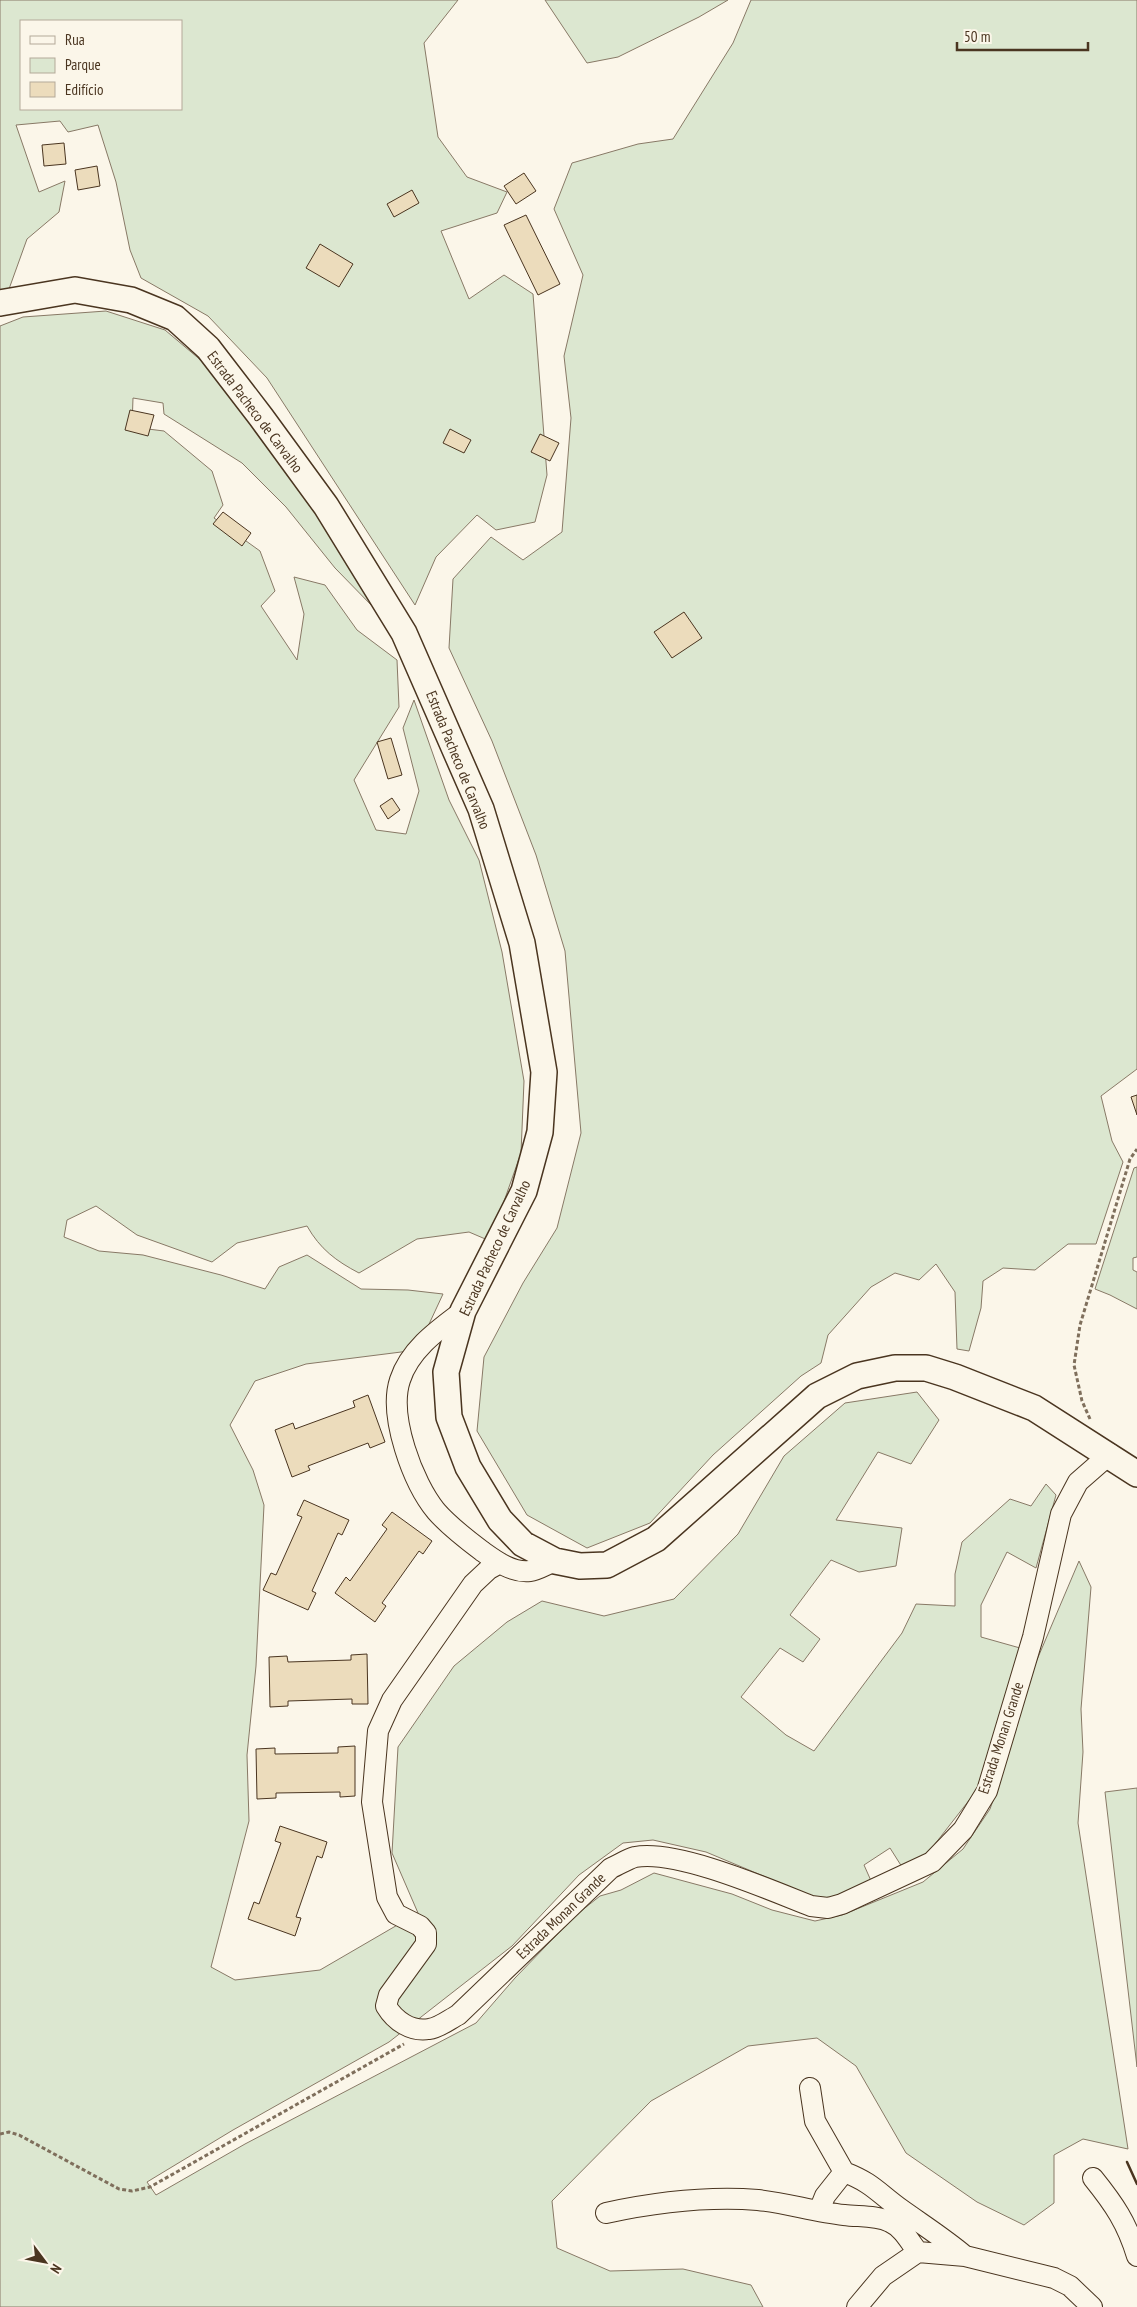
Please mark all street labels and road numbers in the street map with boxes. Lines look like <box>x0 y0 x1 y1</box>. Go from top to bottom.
street label: Estrada Pacheco de Carvalho <box>203 347 307 476</box>
street label: Estrada Pacheco de Carvalho <box>422 688 495 832</box>
street label: Estrada Pacheco de Carvalho <box>455 1177 534 1319</box>
street label: Estrada Monan Grande <box>973 1679 1028 1796</box>
street label: Estrada Monan Grande <box>512 1868 609 1963</box>

